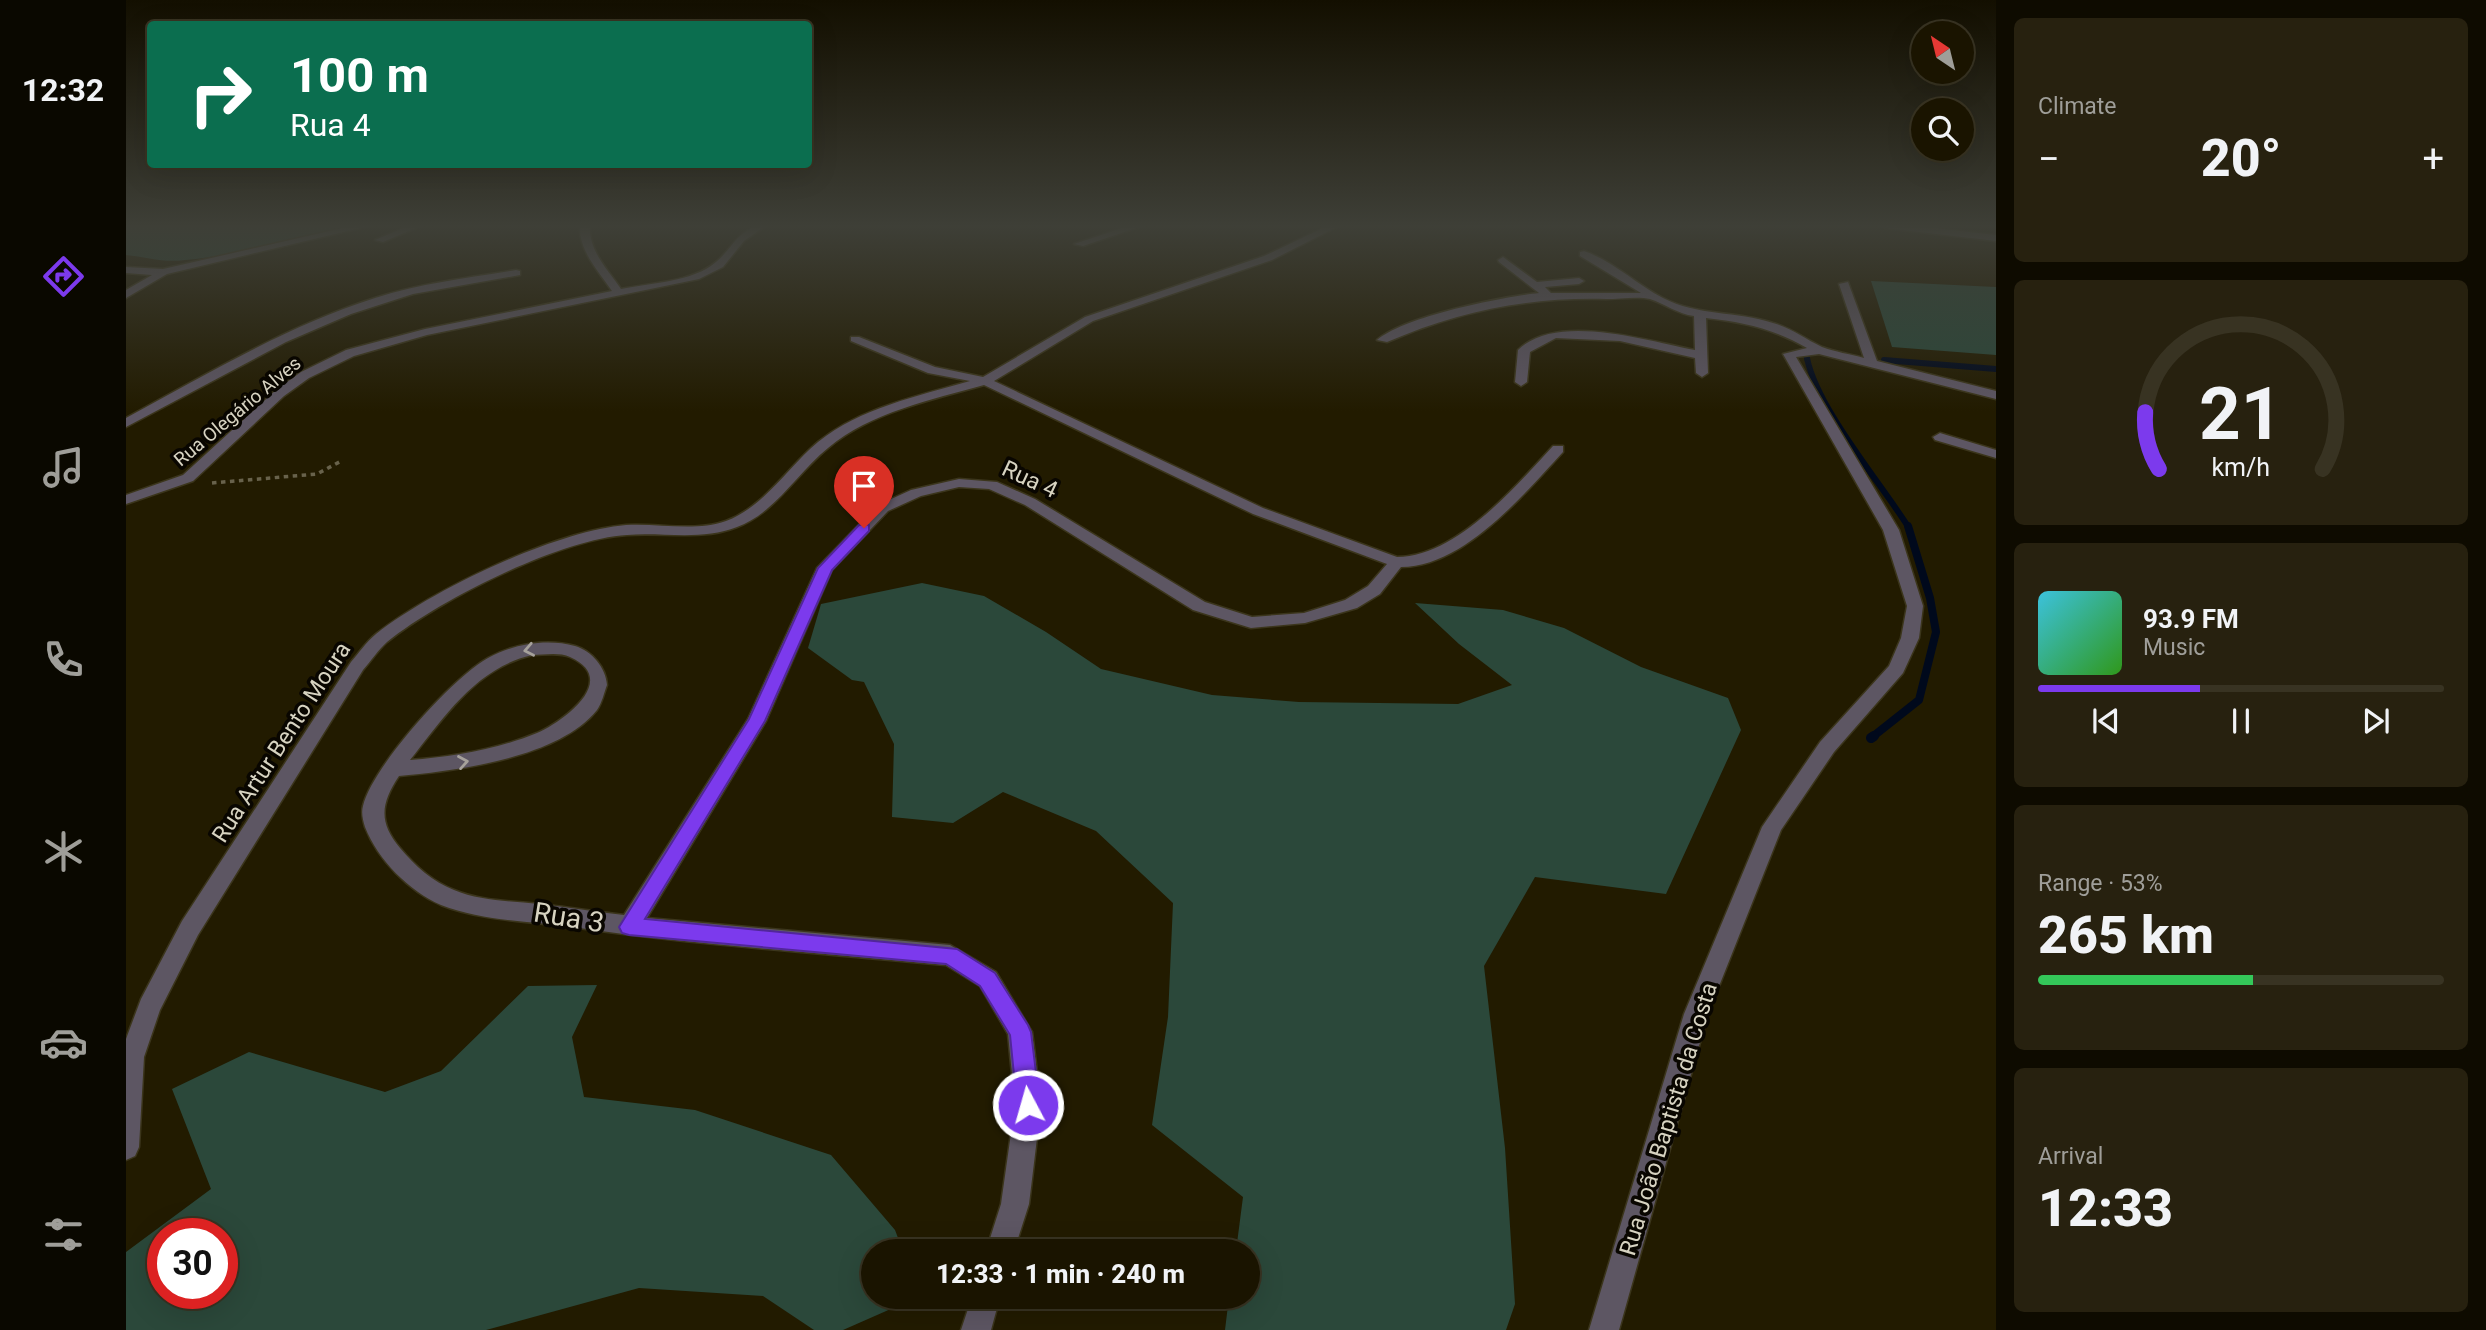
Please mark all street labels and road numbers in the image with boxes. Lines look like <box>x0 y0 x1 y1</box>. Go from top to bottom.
street label: Rua Olegário Alves <box>169 352 305 471</box>
street label: Rua 4 <box>998 455 1062 504</box>
street label: Rua Artur Bento Moura <box>207 637 356 847</box>
street label: Rua 3 <box>531 896 606 939</box>
street label: Rua João Baptista da Costa <box>1614 979 1723 1259</box>

